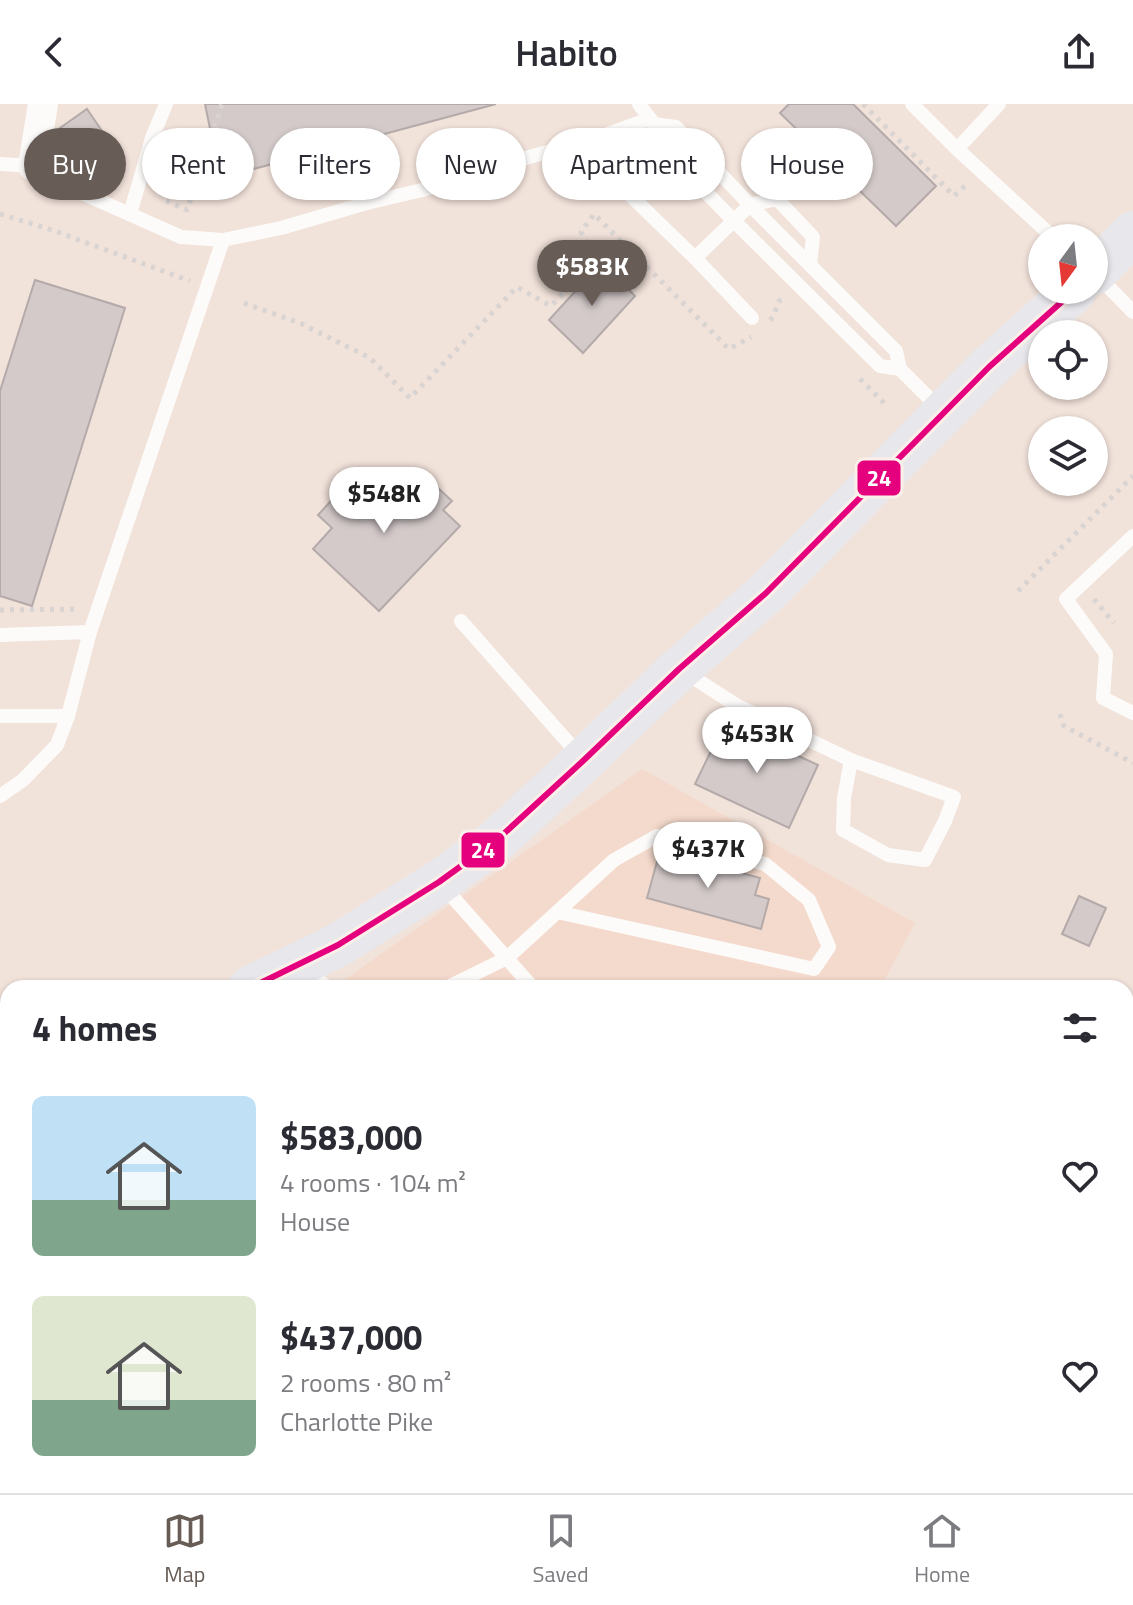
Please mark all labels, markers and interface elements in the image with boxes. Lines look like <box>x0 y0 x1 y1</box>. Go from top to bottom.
text: Habito <box>515 25 618 80</box>
icon: back <box>32 30 76 74</box>
icon: share <box>1057 30 1101 74</box>
chip: Buy <box>24 128 126 200</box>
chip: Rent <box>142 128 254 200</box>
chip: Filters <box>270 128 400 200</box>
chip: New <box>416 128 526 200</box>
chip: Apartment <box>542 128 725 200</box>
chip: House <box>741 128 873 200</box>
north arrow <box>1028 224 1108 304</box>
map controls <box>1028 224 1108 496</box>
pin: $583K <box>536 240 648 308</box>
text: $583K <box>555 246 629 285</box>
button: locate <box>1028 320 1108 400</box>
button: layers <box>1028 416 1108 496</box>
line badge: 24 <box>856 459 902 497</box>
text: 24 <box>867 461 891 495</box>
pin: $548K <box>328 467 440 535</box>
text: $548K <box>347 473 421 512</box>
pin: $453K <box>701 707 813 775</box>
text: $453K <box>720 713 794 752</box>
pin: $437K <box>652 822 764 890</box>
text: $437K <box>671 828 745 867</box>
line badge: 24 <box>460 831 506 869</box>
text: 24 <box>471 833 495 867</box>
text: 4 homes <box>32 1002 157 1054</box>
icon: filters <box>1058 1006 1102 1050</box>
text: $583,000 <box>280 1111 422 1163</box>
icon: home <box>96 1128 192 1224</box>
icon: heart <box>1058 1154 1102 1198</box>
text: 4 rooms · 104 m² <box>280 1163 466 1202</box>
text: House <box>280 1202 350 1241</box>
text: $437,000 <box>280 1311 422 1363</box>
icon: home <box>96 1328 192 1424</box>
icon: heart <box>1058 1354 1102 1398</box>
text: 2 rooms · 80 m² <box>280 1363 451 1402</box>
text: Charlotte Pike <box>280 1402 433 1441</box>
tab: Map <box>163 1509 207 1591</box>
tab: Saved <box>533 1509 589 1591</box>
tab: Home <box>914 1509 970 1591</box>

